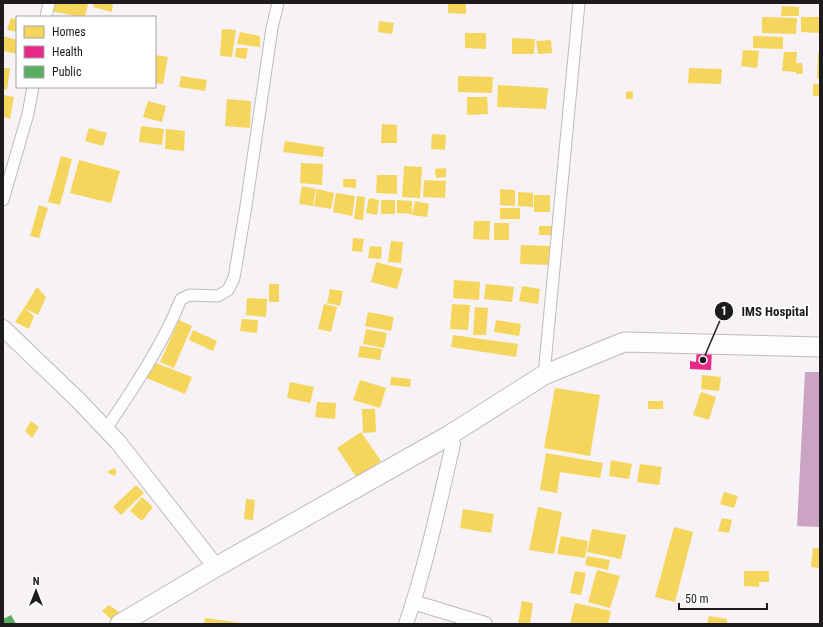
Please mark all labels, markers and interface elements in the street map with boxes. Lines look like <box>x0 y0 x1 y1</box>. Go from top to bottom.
legend <box>16 16 156 88</box>
text: Homes <box>52 25 86 39</box>
text: Health <box>52 45 83 59</box>
text: Public <box>52 65 82 79</box>
callout: IMS Hospital <box>714 299 816 324</box>
text: 1 <box>721 304 727 318</box>
text: IMS Hospital <box>742 304 808 319</box>
north arrow <box>16 571 56 611</box>
text: N <box>33 575 40 588</box>
scale bar <box>679 585 767 611</box>
text: 50 m <box>685 592 709 606</box>

